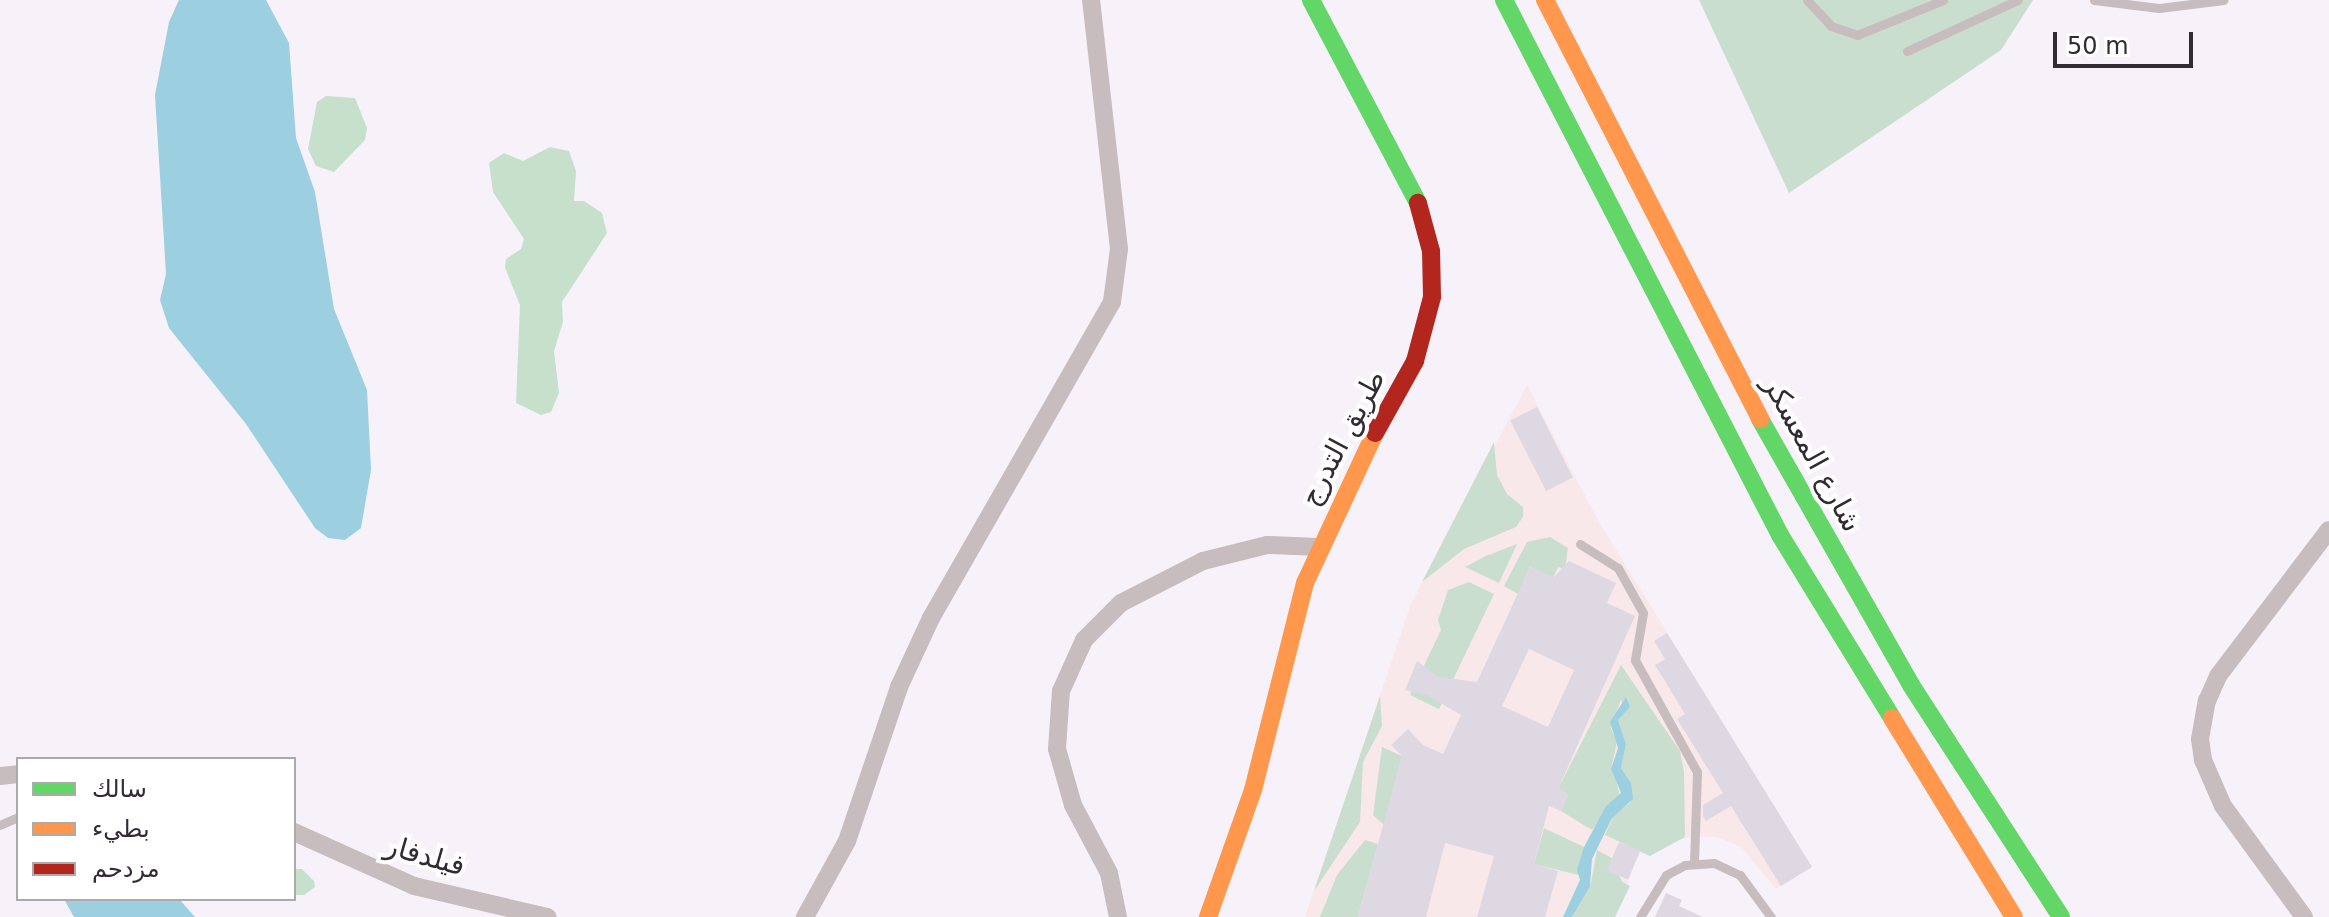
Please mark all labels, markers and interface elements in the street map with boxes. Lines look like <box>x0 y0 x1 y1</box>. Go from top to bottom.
scale bar <box>2057 16 2197 66</box>
text: 50 m <box>2067 32 2129 60</box>
street label: طريق التدرج <box>1293 364 1393 512</box>
street label: شارع المعسكر <box>1755 370 1869 538</box>
legend <box>16 757 296 901</box>
text: سالك <box>92 775 147 803</box>
text: بطيء <box>92 815 150 843</box>
street label: فيلدفار <box>381 829 469 883</box>
text: مزدحم <box>92 855 160 883</box>

